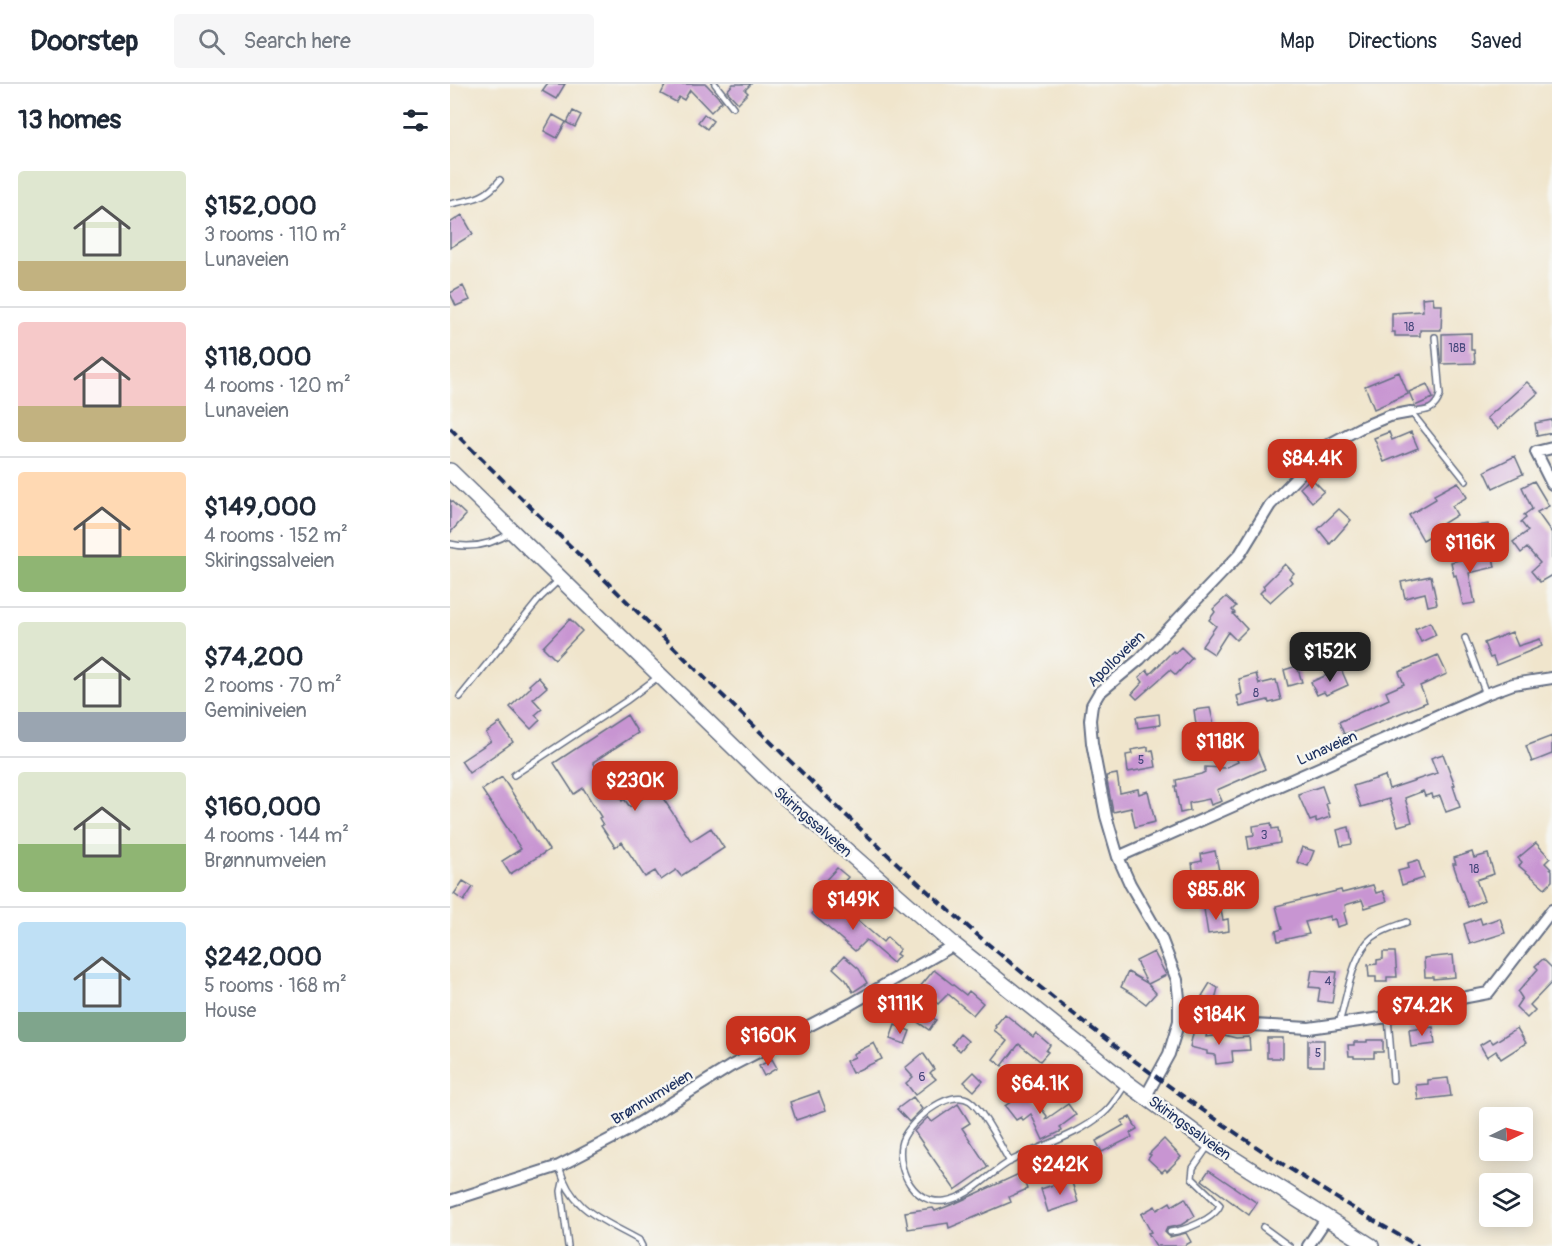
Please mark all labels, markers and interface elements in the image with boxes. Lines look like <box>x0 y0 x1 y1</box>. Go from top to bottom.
search box <box>174 14 594 68</box>
text: Doorstep <box>30 24 138 59</box>
icon: search <box>195 25 228 58</box>
text: Search here <box>243 27 351 55</box>
text: Map <box>1280 28 1315 55</box>
text: Directions <box>1348 28 1437 55</box>
text: Saved <box>1470 28 1522 55</box>
text: 13 homes <box>18 104 121 136</box>
icon: filters <box>399 104 432 137</box>
text: $152,000 <box>204 190 317 222</box>
icon: home <box>66 195 138 267</box>
text: 3 rooms · 110 m² <box>204 222 347 247</box>
text: Lunaveien <box>204 247 289 272</box>
house number: 18 <box>1404 320 1414 335</box>
text: $118,000 <box>204 341 311 373</box>
house number: 18B <box>1448 341 1466 356</box>
icon: home <box>66 346 138 418</box>
text: 4 rooms · 120 m² <box>204 373 351 398</box>
text: Lunaveien <box>204 398 289 423</box>
pin: $84.4K <box>1263 439 1361 490</box>
text: $84.4K <box>1282 446 1342 471</box>
text: $149,000 <box>204 491 317 523</box>
icon: home <box>66 496 138 568</box>
text: 4 rooms · 152 m² <box>204 523 348 548</box>
pin: $116K <box>1428 523 1512 574</box>
text: $116K <box>1445 530 1495 555</box>
text: Skiringssalveien <box>204 548 335 573</box>
street label: Apolloveien <box>1084 627 1149 691</box>
pin: $152K <box>1288 632 1372 683</box>
text: $152K <box>1304 639 1356 664</box>
text: $74,200 <box>204 641 304 673</box>
icon: home <box>66 646 138 718</box>
text: 2 rooms · 70 m² <box>204 673 342 698</box>
house number: 8 <box>1253 686 1259 701</box>
text: Geminiveien <box>204 698 307 723</box>
pin: $118K <box>1178 722 1262 773</box>
street label: Lunaveien <box>1294 727 1360 770</box>
text: $118K <box>1196 729 1244 754</box>
house number: 5 <box>1138 753 1144 768</box>
pin: $230K <box>593 761 677 812</box>
text: $230K <box>606 768 664 793</box>
street label: Skiringssalveien <box>769 783 856 862</box>
text: $160,000 <box>204 791 321 823</box>
icon: home <box>66 796 138 868</box>
text: 4 rooms · 144 m² <box>204 823 349 848</box>
house number: 3 <box>1261 828 1268 843</box>
text: Brønnumveien <box>204 848 326 873</box>
house number: 18 <box>1469 862 1479 877</box>
pin: $85.8K <box>1167 870 1265 921</box>
text: $85.8K <box>1187 877 1245 902</box>
pin: $149K <box>811 880 895 931</box>
text: $149K <box>827 887 879 912</box>
text: $242,000 <box>204 941 322 973</box>
icon: home <box>66 946 138 1018</box>
text: 5 rooms · 168 m² <box>204 973 347 998</box>
house number: 4 <box>1325 974 1332 989</box>
pin: $111K <box>858 984 942 1035</box>
pin: $74.2K <box>1373 986 1471 1037</box>
text: $111K <box>877 991 923 1016</box>
text: $74.2K <box>1392 993 1452 1018</box>
pin: $184K <box>1177 995 1261 1046</box>
text: House <box>204 998 256 1023</box>
text: $184K <box>1193 1002 1245 1027</box>
pin: $160K <box>726 1016 810 1067</box>
text: $160K <box>740 1023 796 1048</box>
house number: 5 <box>1315 1046 1321 1061</box>
pin: $64.1K <box>991 1064 1089 1115</box>
street label: Brønnumveien <box>608 1066 696 1129</box>
house number: 6 <box>919 1070 926 1085</box>
text: $64.1K <box>1011 1071 1069 1096</box>
street label: Skiringssalveien <box>1145 1092 1235 1165</box>
north arrow <box>1479 1107 1533 1161</box>
map controls <box>1479 1107 1533 1227</box>
pin: $242K <box>1018 1145 1102 1196</box>
text: $242K <box>1032 1152 1088 1177</box>
button: layers <box>1479 1173 1533 1227</box>

